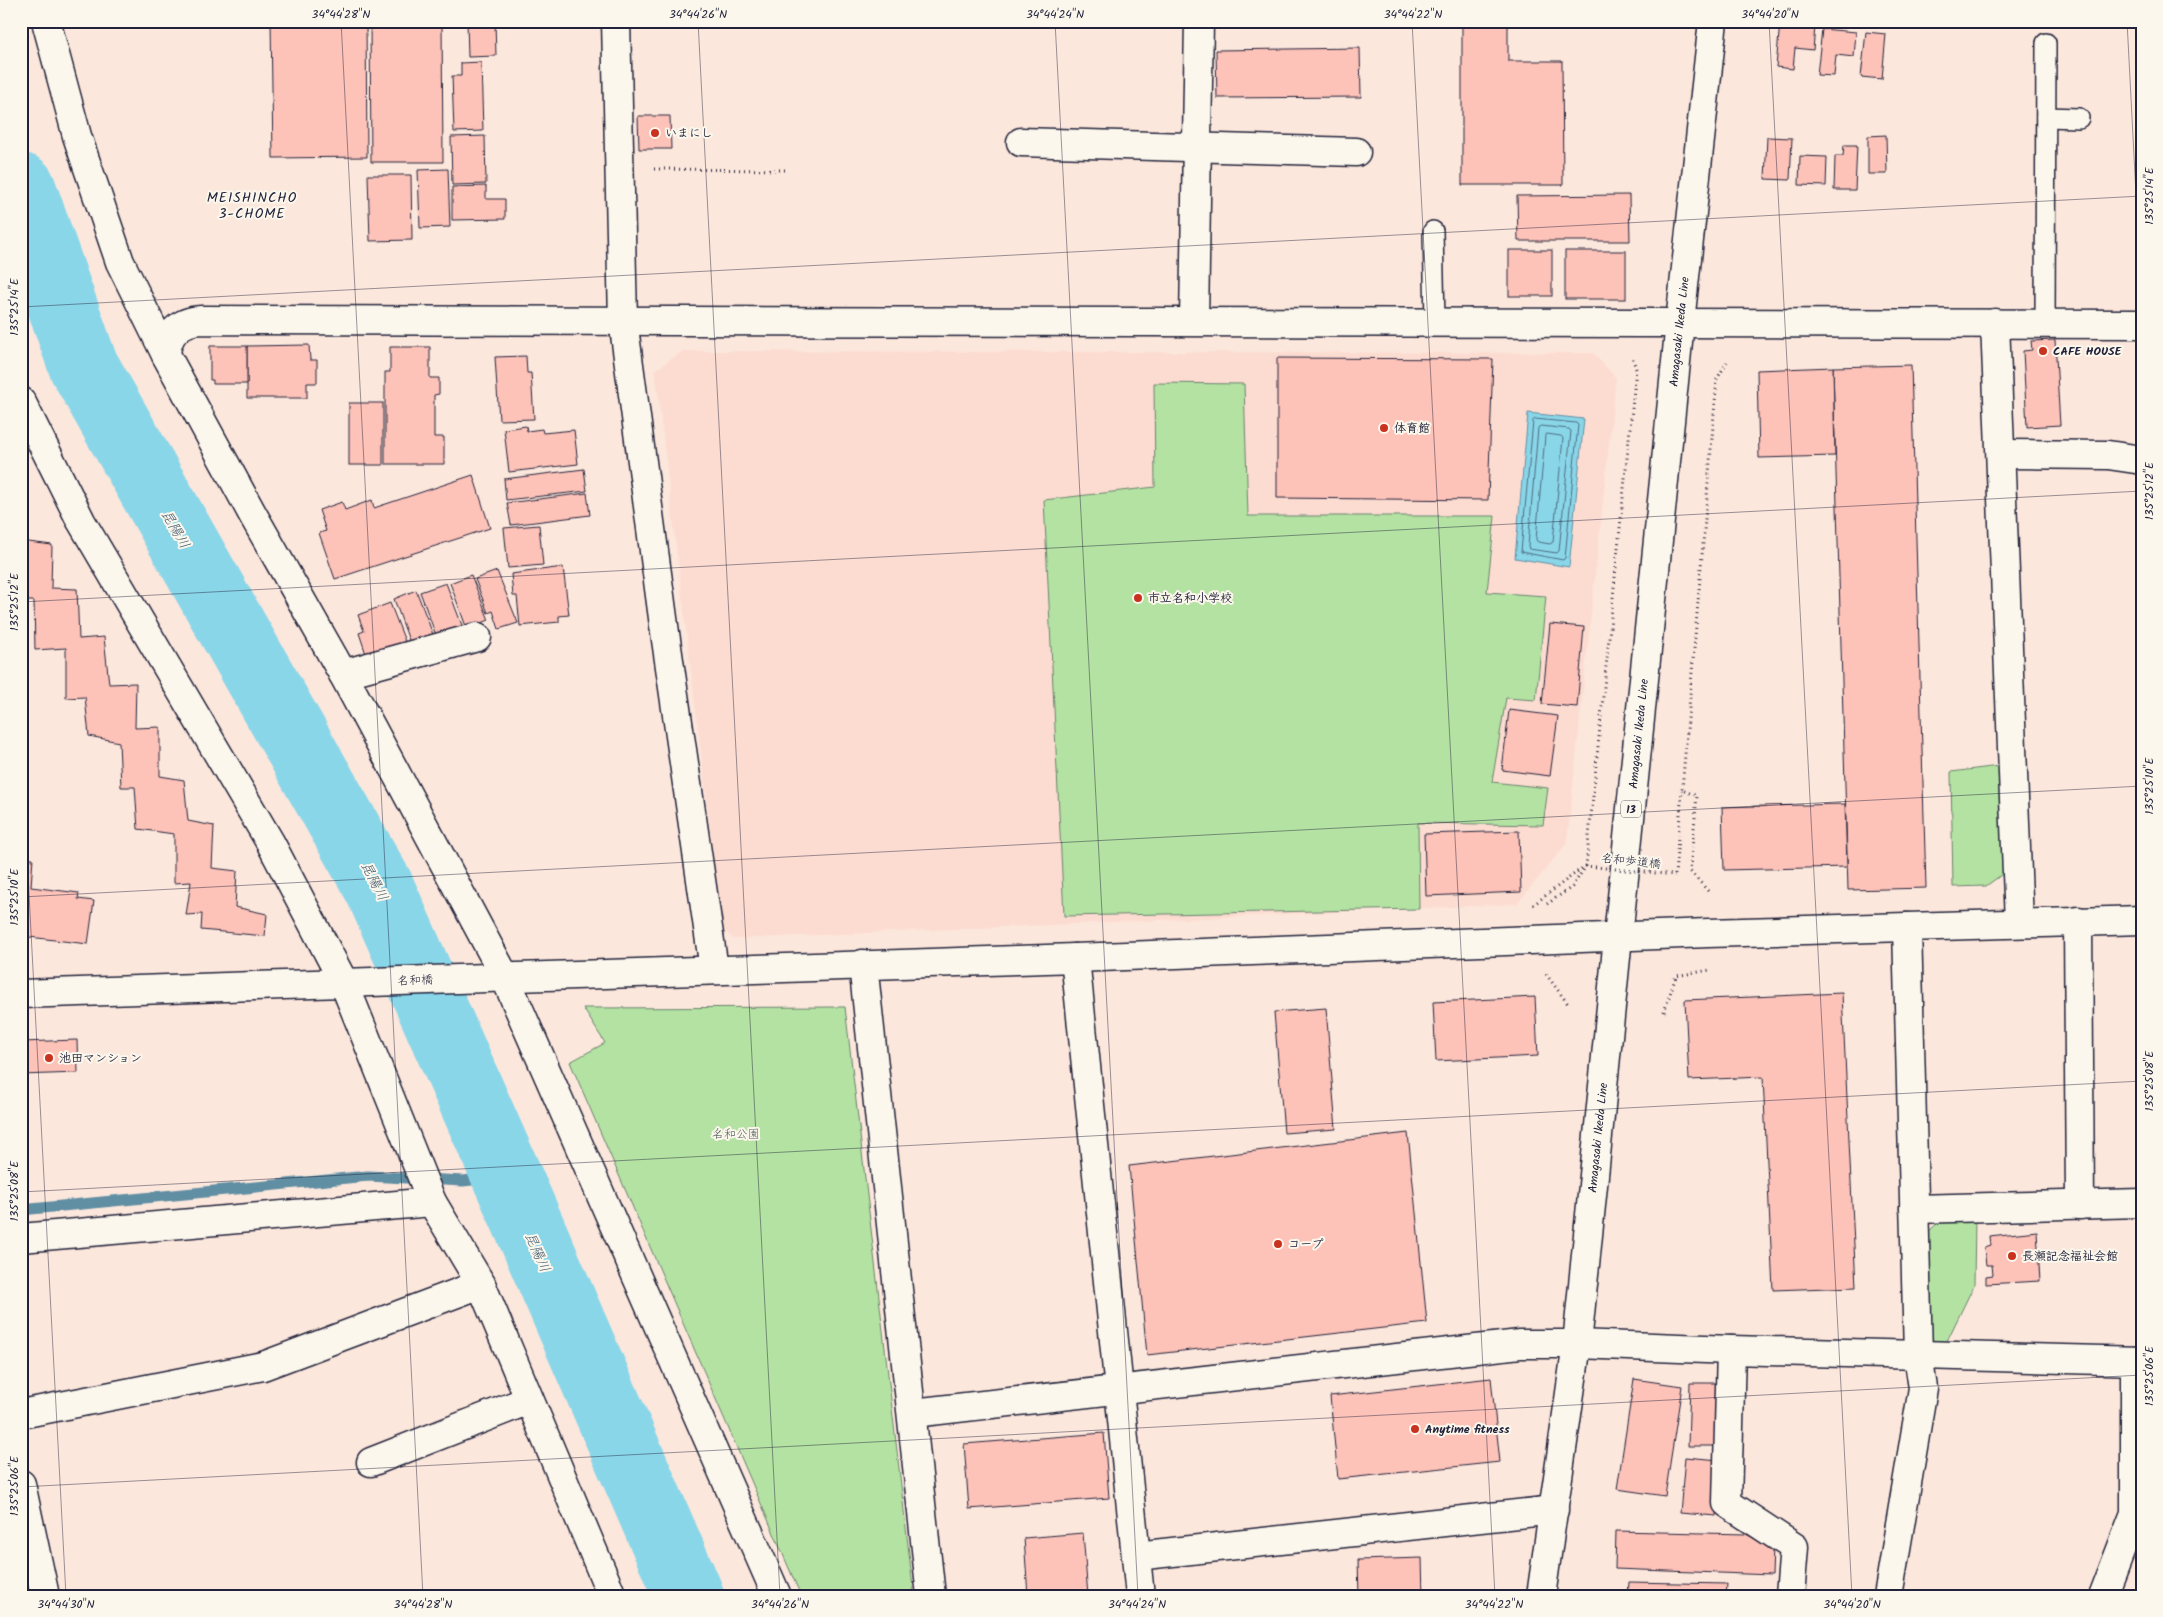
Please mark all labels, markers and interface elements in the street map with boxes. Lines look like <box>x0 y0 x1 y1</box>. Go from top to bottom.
text: 34°44'28"N <box>312 5 370 24</box>
text: 34°44'26"N <box>669 5 727 24</box>
text: 34°44'24"N <box>1026 5 1084 24</box>
text: 34°44'22"N <box>1384 5 1442 24</box>
text: 34°44'20"N <box>1741 5 1799 24</box>
place label: いまにし <box>665 124 713 143</box>
marker: いまにし <box>649 127 661 139</box>
text: 135°25'14"E <box>2140 166 2159 225</box>
district label: MEISHINCHO 3-CHOME <box>207 187 297 225</box>
street label: Amagasaki Ikeda Line <box>1665 275 1695 388</box>
text: 135°25'14"E <box>5 277 24 336</box>
place label: CAFE HOUSE <box>2053 342 2123 361</box>
marker: CAFE HOUSE <box>2037 345 2049 357</box>
place label: 体育館 <box>1394 419 1430 438</box>
marker: 体育館 <box>1378 422 1390 434</box>
text: 135°25'12"E <box>2140 461 2159 520</box>
water label: 昆陽川 <box>155 506 195 553</box>
text: 135°25'12"E <box>5 572 24 631</box>
place label: 市立名和小学校 <box>1148 589 1232 608</box>
marker: 市立名和小学校 <box>1132 592 1144 604</box>
street label: Amagasaki Ikeda Line <box>1624 677 1654 790</box>
text: 135°25'10"E <box>2140 757 2159 815</box>
road number: 13 <box>1621 801 1641 818</box>
street label: 名和歩道橋 <box>1600 849 1662 874</box>
water label: 昆陽川 <box>355 858 393 905</box>
text: 135°25'10"E <box>5 868 24 926</box>
street label: 名和橋 <box>397 970 433 991</box>
place label: 池田マンション <box>59 1049 142 1068</box>
text: 135°25'08"E <box>2140 1050 2159 1111</box>
marker: 池田マンション <box>43 1052 55 1064</box>
street label: Amagasaki Ikeda Line <box>1583 1081 1613 1194</box>
park label: 名和公園 <box>712 1125 760 1144</box>
text: 135°25'08"E <box>5 1160 24 1221</box>
water label: 昆陽川 <box>518 1229 556 1276</box>
place label: コープ <box>1288 1235 1324 1254</box>
marker: コープ <box>1272 1238 1284 1250</box>
place label: 長瀬記念福祉会館 <box>2022 1247 2118 1266</box>
marker: 長瀬記念福祉会館 <box>2006 1250 2018 1262</box>
text: 135°25'06"E <box>2140 1345 2159 1406</box>
place label: Anytime fitness <box>1425 1420 1510 1439</box>
marker: Anytime fitness <box>1409 1423 1421 1435</box>
text: 135°25'06"E <box>5 1455 24 1516</box>
text: 34°44'30"N <box>37 1595 95 1614</box>
text: 34°44'28"N <box>394 1595 452 1614</box>
text: 34°44'26"N <box>751 1595 809 1614</box>
text: 34°44'24"N <box>1108 1595 1166 1614</box>
text: 34°44'22"N <box>1465 1595 1523 1614</box>
text: 34°44'20"N <box>1823 1595 1881 1614</box>

